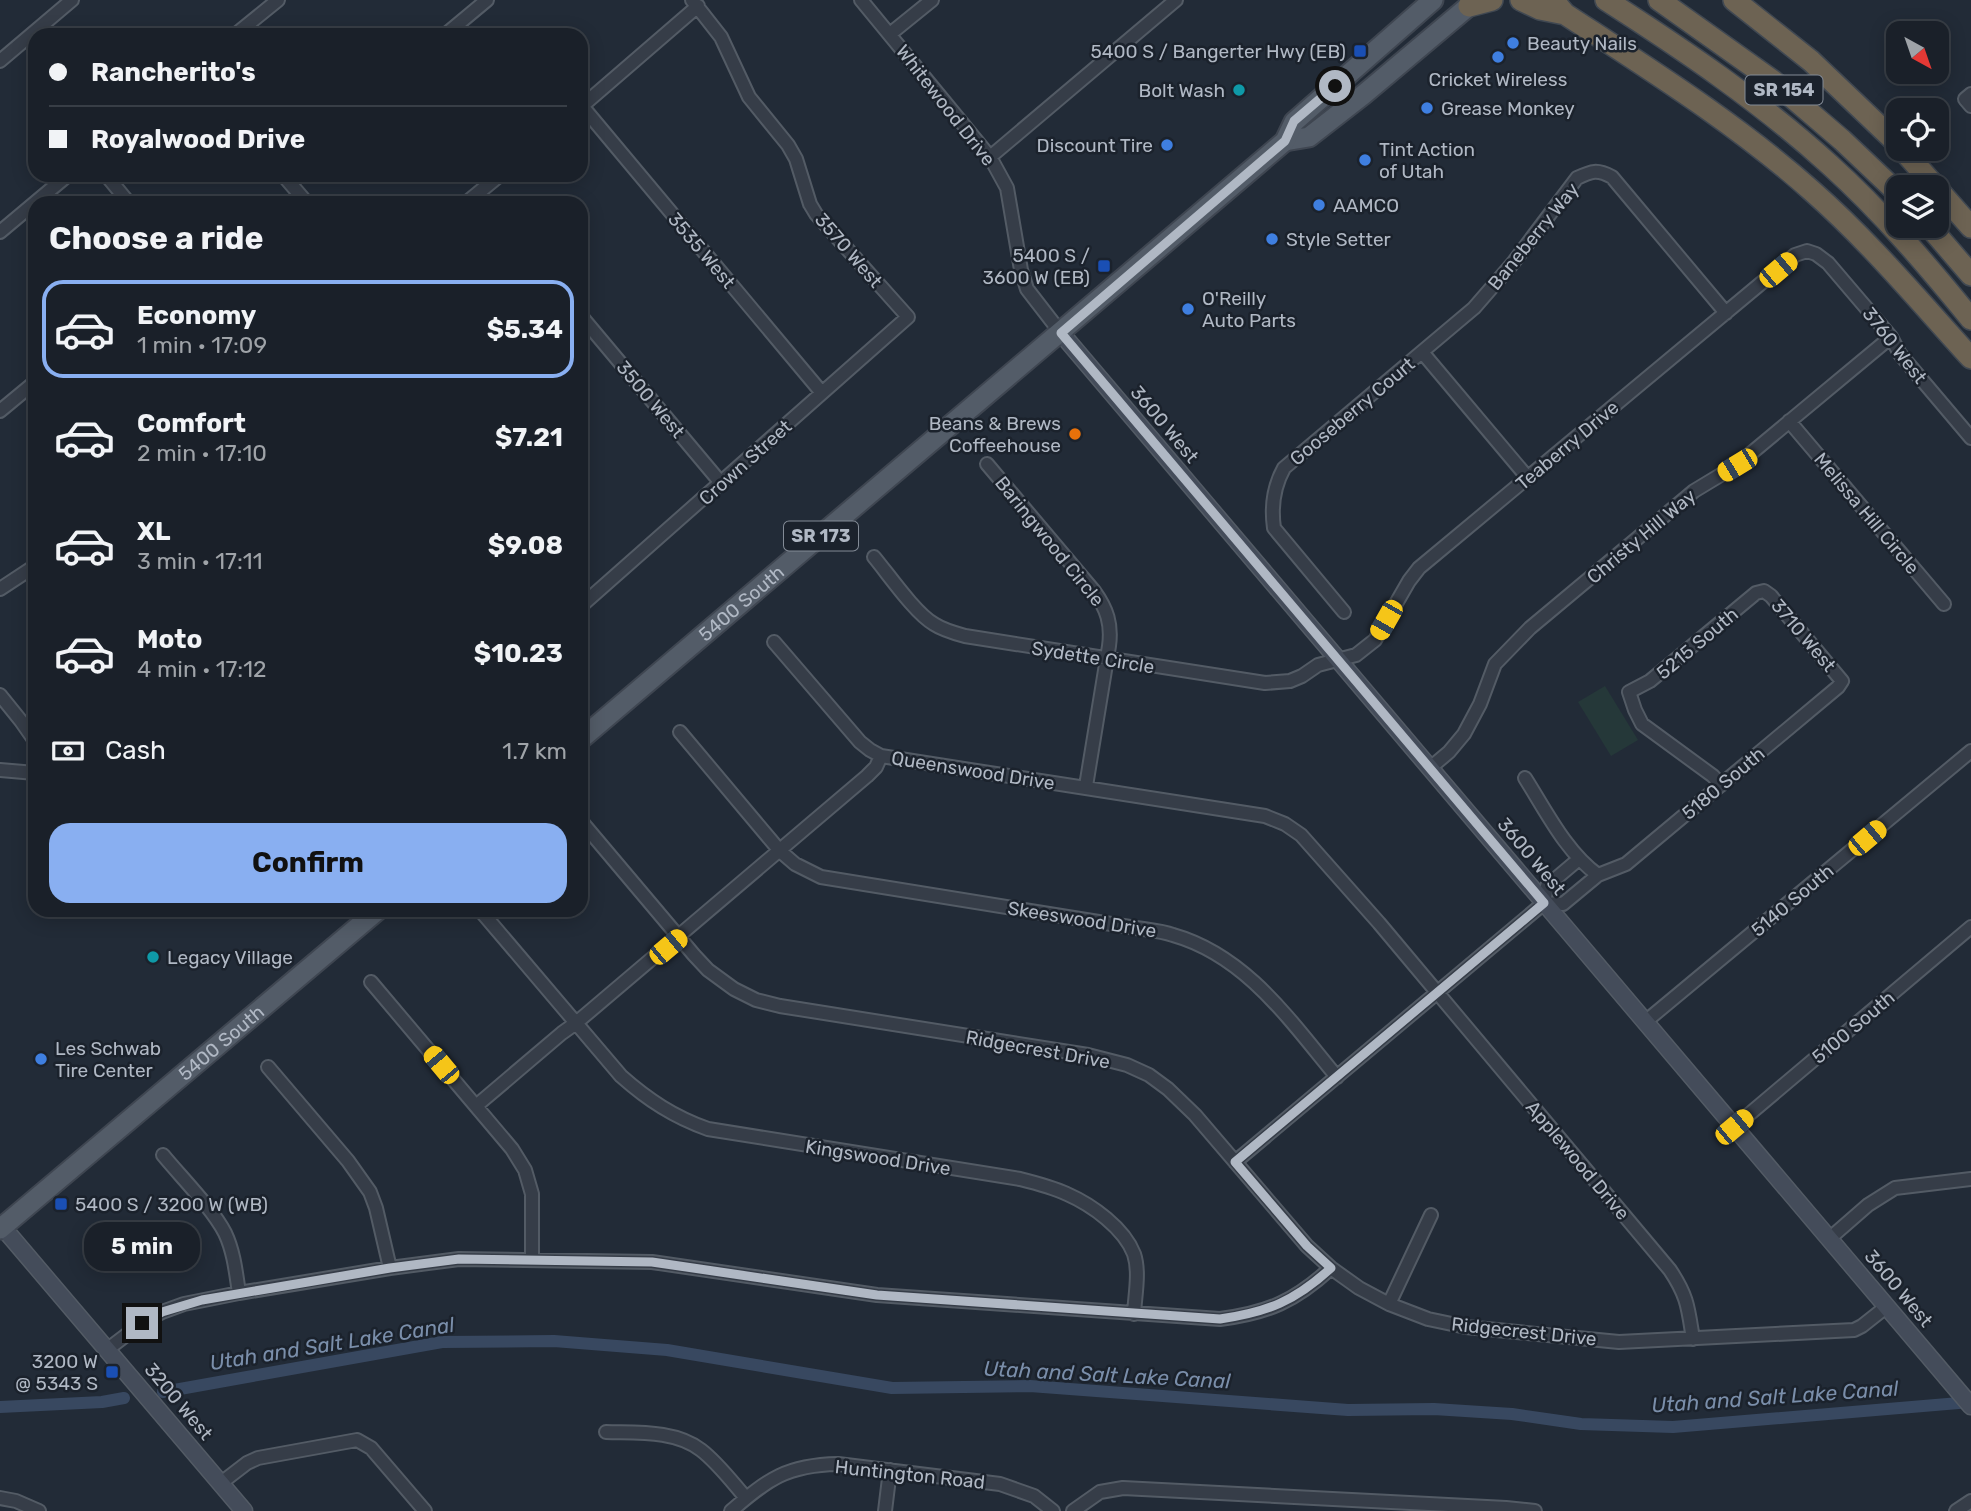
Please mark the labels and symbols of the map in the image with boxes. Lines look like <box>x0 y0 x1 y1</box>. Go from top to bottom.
north arrow <box>1886 21 1950 84</box>
place label: Beauty Nails <box>1527 32 1637 55</box>
marker: Beauty Nails <box>1505 35 1521 51</box>
street label: Whitewood Drive <box>891 40 1000 171</box>
place label: 5400 S / Bangerter Hwy (EB) <box>1090 40 1346 63</box>
marker: 5400 S / Bangerter Hwy (EB) <box>1352 43 1368 59</box>
marker: Cricket Wireless <box>1490 49 1506 65</box>
place label: Cricket Wireless <box>1429 68 1567 91</box>
route start <box>1319 70 1351 102</box>
road number: SR 154 <box>1746 76 1823 104</box>
place label: Bolt Wash <box>1138 79 1225 102</box>
marker: Bolt Wash <box>1231 82 1247 98</box>
place label: Grease Monkey <box>1441 97 1575 120</box>
marker: Grease Monkey <box>1419 100 1435 116</box>
place label: Discount Tire <box>1037 134 1153 157</box>
marker: Discount Tire <box>1159 137 1175 153</box>
place label: Tint Action of Utah <box>1379 138 1475 183</box>
marker: Tint Action of Utah <box>1357 152 1373 168</box>
street label: Baneberry Way <box>1483 178 1584 295</box>
place label: AAMCO <box>1333 194 1399 217</box>
marker: AAMCO <box>1311 197 1327 213</box>
street label: 3535 West <box>663 208 740 294</box>
street label: 3570 West <box>810 208 888 293</box>
place label: Style Setter <box>1286 228 1392 251</box>
marker: Style Setter <box>1264 231 1280 247</box>
place label: 5400 S / 3600 W (EB) <box>983 244 1090 289</box>
car <box>1756 248 1801 292</box>
marker: 5400 S / 3600 W (EB) <box>1096 258 1112 274</box>
place label: O'Reilly Auto Parts <box>1202 287 1296 332</box>
marker: O'Reilly Auto Parts <box>1180 301 1196 317</box>
street label: 3760 West <box>1858 302 1932 389</box>
street label: Gooseberry Court <box>1285 352 1420 470</box>
street label: 3500 West <box>612 356 690 443</box>
street label: 3600 West <box>1126 381 1204 468</box>
street label: Teaberry Drive <box>1511 396 1623 495</box>
place label: Beans & Brews Coffeehouse <box>929 412 1061 457</box>
street label: Crown Street <box>694 414 797 510</box>
marker: Beans & Brews Coffeehouse <box>1067 426 1083 442</box>
car <box>1714 445 1761 485</box>
street label: Melissa Hill Circle <box>1809 448 1924 579</box>
street label: Baringwood Circle <box>990 472 1109 611</box>
street label: Christy Hill Way <box>1582 484 1700 589</box>
road number: SR 173 <box>784 522 858 550</box>
street label: 5400 South <box>694 561 789 646</box>
street label: 3710 West <box>1766 594 1841 677</box>
car <box>1367 597 1406 643</box>
street label: 5215 South <box>1652 603 1743 684</box>
street label: Sydette Circle <box>1030 636 1156 679</box>
street label: 5180 South <box>1677 742 1769 825</box>
street label: Queenswood Drive <box>890 746 1056 795</box>
street label: 3600 West <box>1493 813 1571 900</box>
car <box>1845 816 1890 860</box>
street label: 5140 South <box>1746 859 1838 942</box>
street label: Skeeswood Drive <box>1006 896 1158 943</box>
car <box>646 925 691 969</box>
place label: Legacy Village <box>167 946 293 969</box>
marker: Legacy Village <box>145 949 161 965</box>
street label: 5100 South <box>1807 986 1899 1069</box>
street label: 5400 South <box>174 1000 269 1086</box>
street label: Ridgecrest Drive <box>964 1025 1112 1073</box>
place label: Les Schwab Tire Center <box>55 1037 161 1082</box>
car <box>420 1042 463 1088</box>
marker: Les Schwab Tire Center <box>33 1051 49 1067</box>
street label: Applewood Drive <box>1521 1096 1634 1225</box>
car <box>1712 1105 1757 1149</box>
street label: Kingswood Drive <box>804 1135 952 1180</box>
place label: 5400 S / 3200 W (WB) <box>75 1193 268 1216</box>
marker: 5400 S / 3200 W (WB) <box>53 1196 69 1212</box>
callout: 5 min <box>84 1222 200 1270</box>
street label: 3600 West <box>1860 1245 1938 1332</box>
route end <box>126 1307 158 1339</box>
water label: Utah and Salt Lake Canal <box>208 1312 457 1375</box>
street label: Ridgecrest Drive <box>1450 1312 1598 1351</box>
place label: 3200 W @ 5343 S <box>15 1350 98 1395</box>
water label: Utah and Salt Lake Canal <box>983 1356 1232 1394</box>
street label: 3200 West <box>140 1358 218 1445</box>
marker: 3200 W @ 5343 S <box>104 1364 120 1380</box>
water label: Utah and Salt Lake Canal <box>1651 1375 1900 1418</box>
street label: Huntington Road <box>834 1455 986 1494</box>

